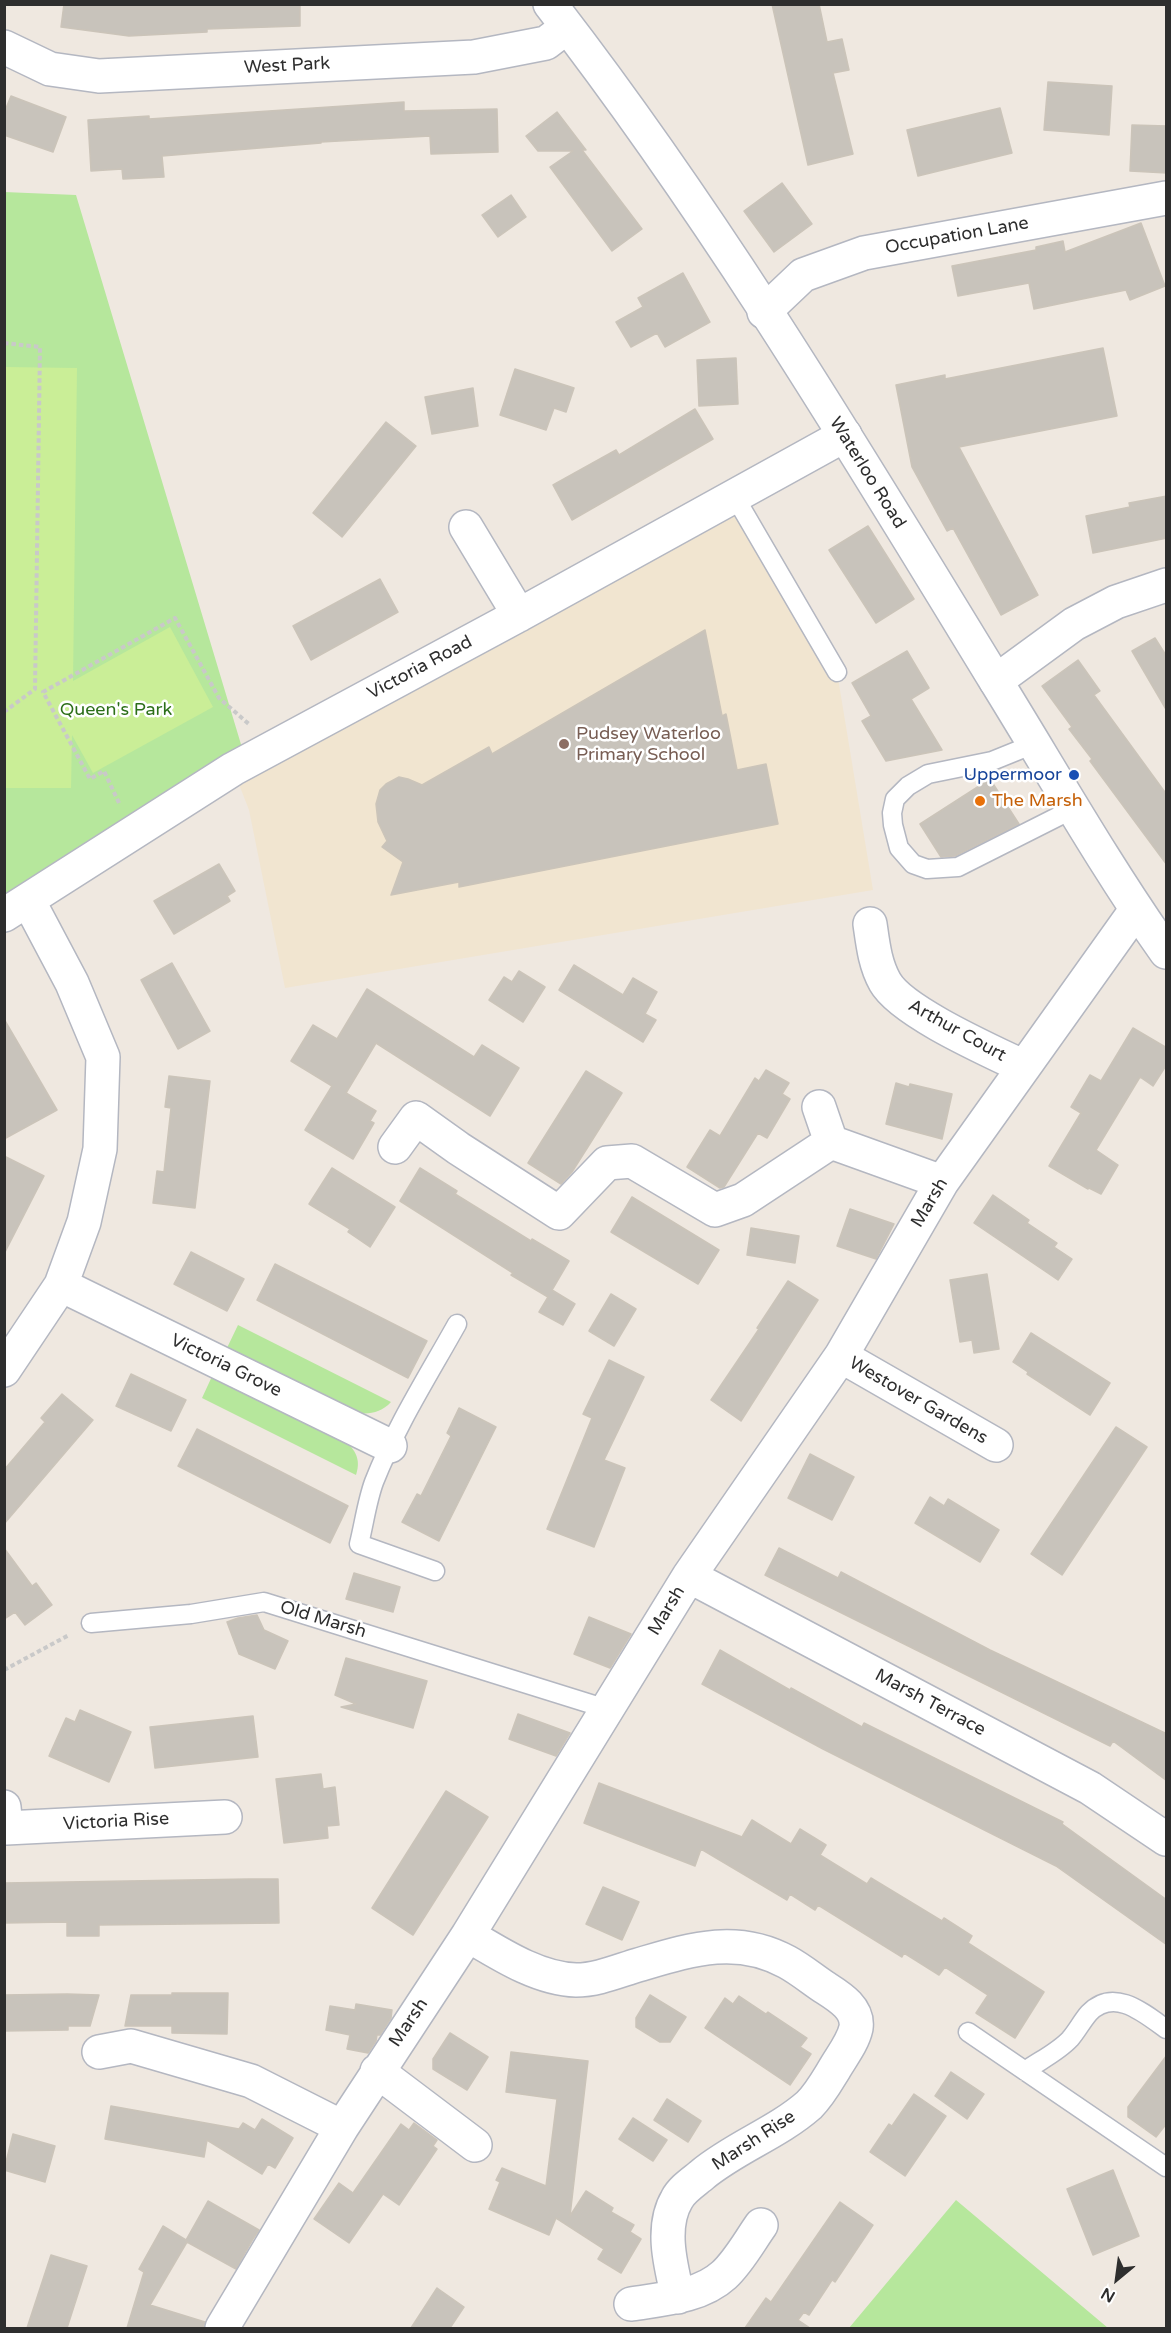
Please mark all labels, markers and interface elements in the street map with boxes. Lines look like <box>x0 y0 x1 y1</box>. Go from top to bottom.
street label: West Park <box>243 53 331 79</box>
street label: Occupation Lane <box>884 213 1030 259</box>
street label: Waterloo Road <box>824 413 910 533</box>
street label: Victoria Road <box>364 631 476 705</box>
park label: Queen's Park <box>60 699 172 721</box>
place label: Pudsey Waterloo Primary School <box>576 723 721 766</box>
marker: Pudsey Waterloo Primary School <box>557 737 571 751</box>
place label: Uppermoor <box>964 764 1062 786</box>
marker: Uppermoor <box>1067 768 1081 782</box>
place label: The Marsh <box>992 790 1083 812</box>
marker: The Marsh <box>973 794 987 808</box>
street label: Arthur Court <box>904 995 1010 1067</box>
street label: Marsh <box>907 1174 953 1232</box>
street label: Victoria Grove <box>167 1330 285 1402</box>
street label: Westover Gardens <box>845 1353 991 1449</box>
street label: Marsh <box>644 1582 690 1640</box>
street label: Old Marsh <box>277 1597 369 1643</box>
street label: Marsh Terrace <box>871 1665 989 1741</box>
street label: Victoria Rise <box>62 1808 170 1836</box>
street label: Marsh <box>385 1995 433 2051</box>
street label: Marsh Rise <box>708 2106 800 2176</box>
north arrow <box>1087 2249 1147 2309</box>
text: N <box>1098 2283 1119 2307</box>

